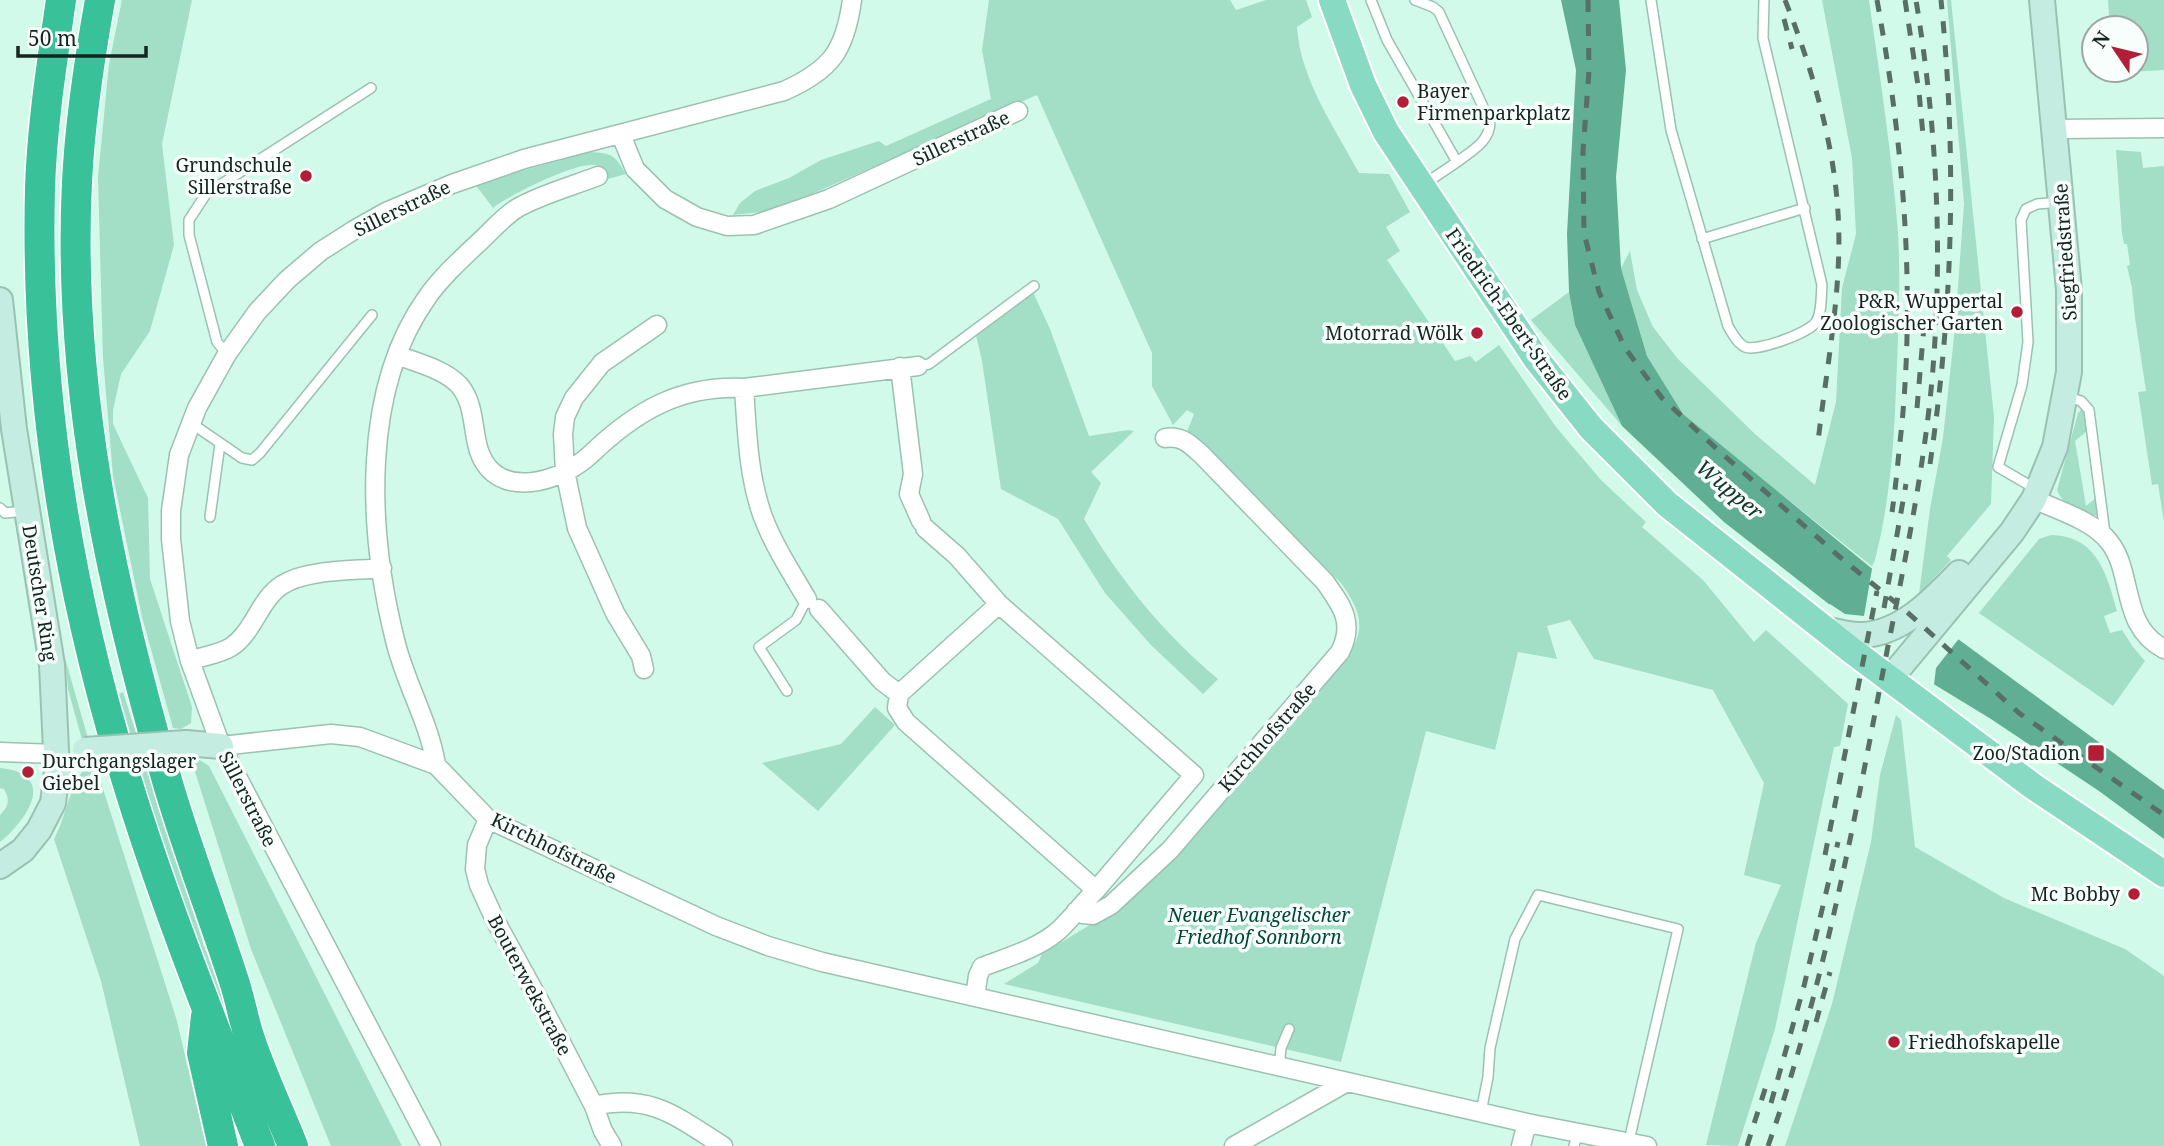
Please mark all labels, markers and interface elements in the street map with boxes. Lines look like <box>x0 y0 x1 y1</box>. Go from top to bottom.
scale bar <box>18 14 145 58</box>
north arrow <box>2080 14 2150 84</box>
text: 50 m <box>28 24 77 52</box>
text: N <box>2086 26 2116 53</box>
place label: Bayer Firmenparkplatz <box>1417 78 1571 126</box>
marker: Bayer Firmenparkplatz <box>1395 94 1411 110</box>
street label: Sillerstraße <box>908 104 1014 172</box>
place label: Grundschule Sillerstraße <box>175 152 292 200</box>
marker: Grundschule Sillerstraße <box>298 168 314 184</box>
street label: Sillerstraße <box>349 173 455 243</box>
street label: Siegfriedstraße <box>2047 182 2083 322</box>
street label: Friedrich-Ebert-Straße <box>1440 223 1578 405</box>
place label: P&R, Wuppertal Zoologischer Garten <box>1820 288 2003 336</box>
marker: P&R, Wuppertal Zoologischer Garten <box>2009 304 2025 320</box>
place label: Motorrad Wölk <box>1325 320 1464 346</box>
marker: Motorrad Wölk <box>1469 325 1485 341</box>
water label: Wupper <box>1691 453 1769 525</box>
street label: Deutscher Ring <box>16 523 64 663</box>
street label: Kirchhofstraße <box>1212 677 1322 797</box>
place label: Zoo/Stadion <box>1973 740 2080 766</box>
marker: Zoo/Stadion <box>2086 743 2106 763</box>
street label: Sillerstraße <box>213 747 283 851</box>
place label: Durchgangslager Giebel <box>42 748 196 796</box>
marker: Durchgangslager Giebel <box>20 764 36 780</box>
street label: Kirchhofstraße <box>487 806 621 890</box>
place label: Mc Bobby <box>2031 881 2120 907</box>
marker: Mc Bobby <box>2126 886 2142 902</box>
park label: Neuer Evangelischer Friedhof Sonnborn <box>1167 902 1350 950</box>
street label: Bouterwekstraße <box>482 910 578 1060</box>
place label: Friedhofskapelle <box>1908 1029 2060 1055</box>
marker: Friedhofskapelle <box>1886 1034 1902 1050</box>

